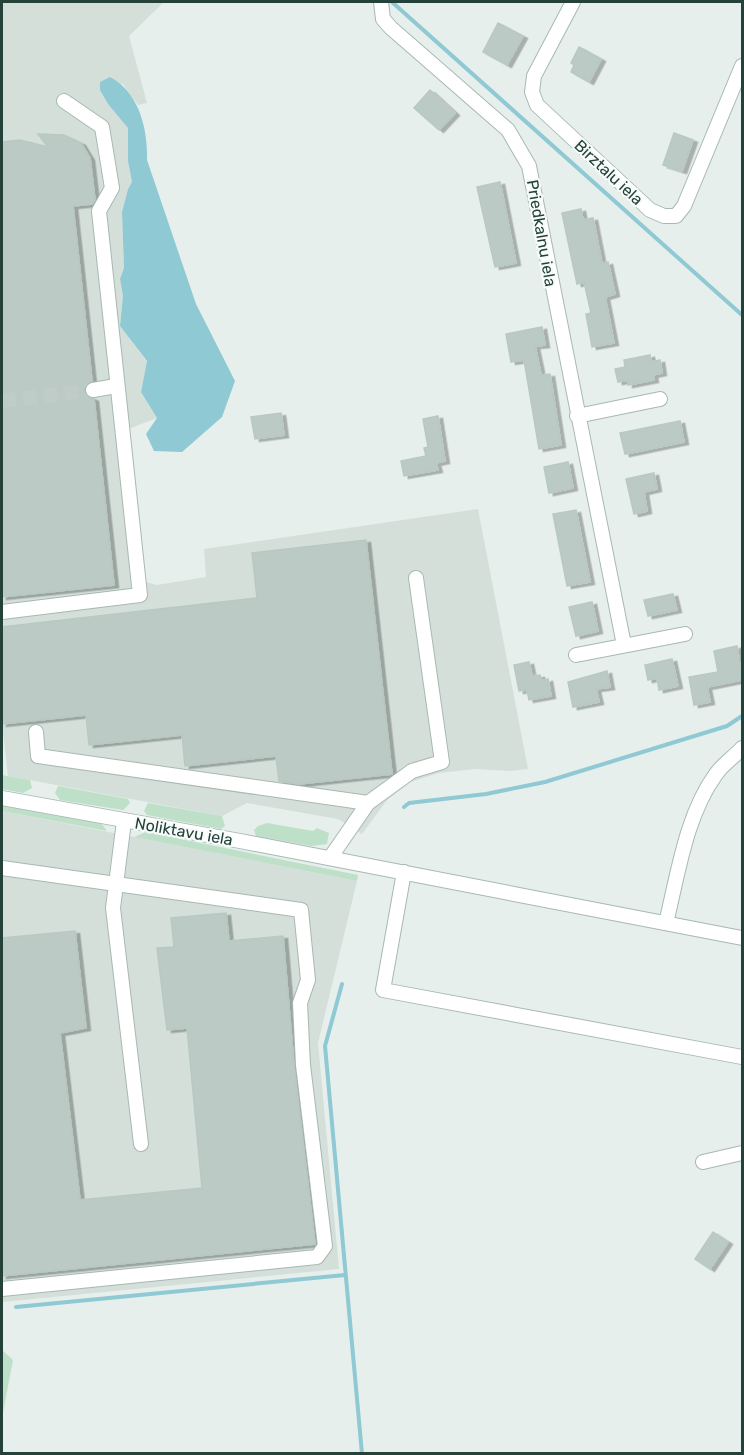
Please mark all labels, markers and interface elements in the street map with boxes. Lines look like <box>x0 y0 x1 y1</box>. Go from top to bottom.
street label: Birztalu iela <box>570 136 647 209</box>
street label: Priedkalnu iela <box>523 178 560 288</box>
street label: Noliktavu iela <box>133 814 234 849</box>

